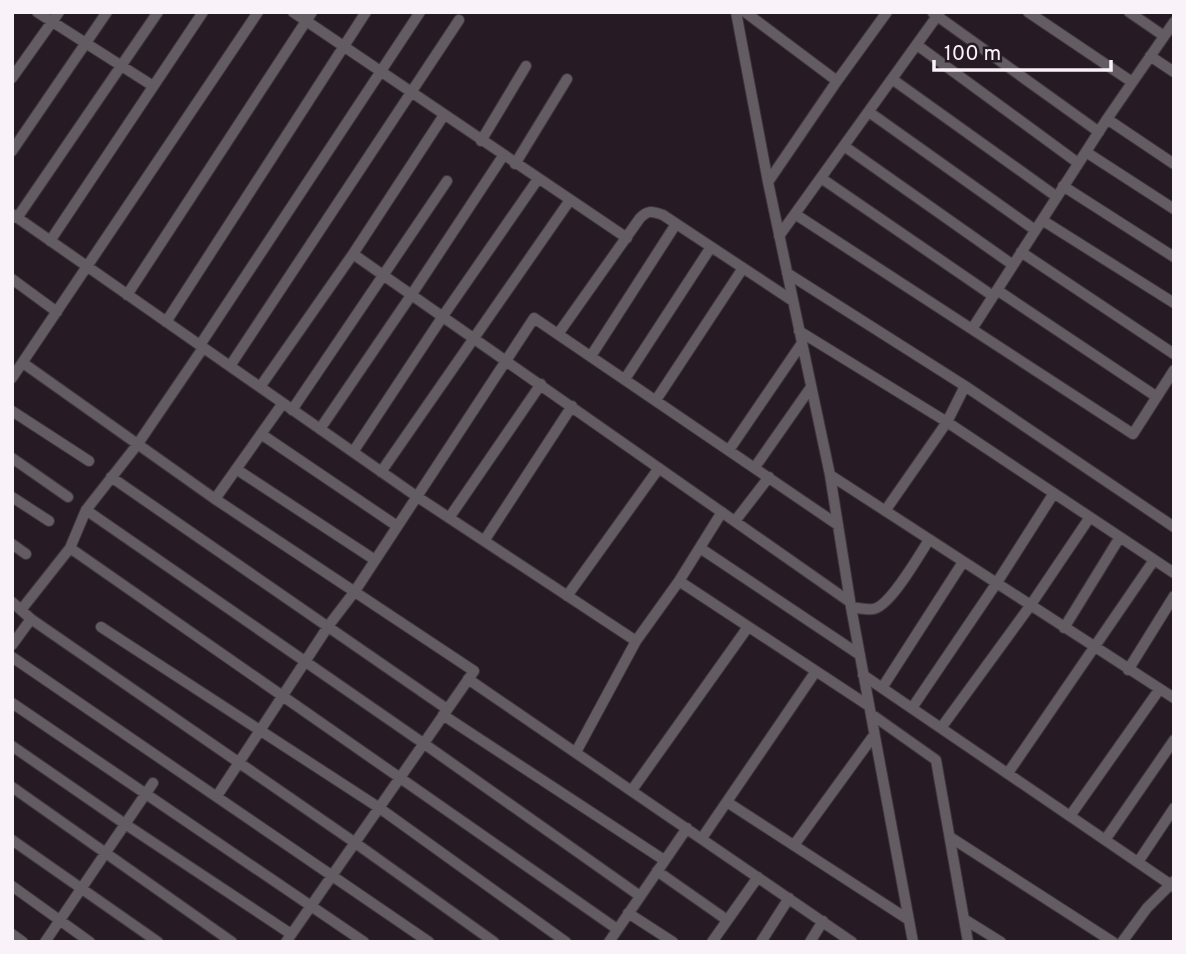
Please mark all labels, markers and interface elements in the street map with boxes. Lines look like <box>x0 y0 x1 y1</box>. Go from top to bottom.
scale bar <box>934 28 1111 72</box>
text: 100 m <box>944 41 1001 68</box>

